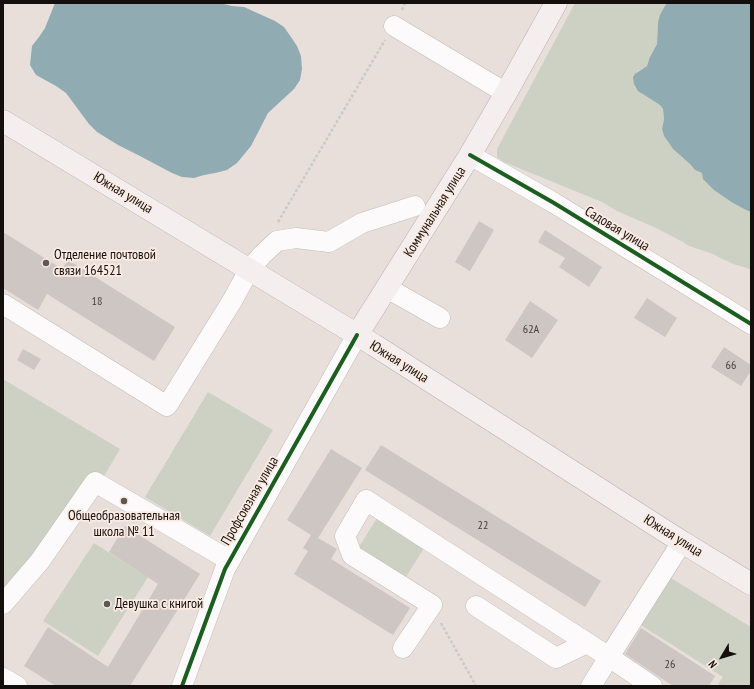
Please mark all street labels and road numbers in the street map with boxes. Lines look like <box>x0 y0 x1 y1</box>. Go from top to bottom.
street label: Коммунальная улица <box>400 164 470 260</box>
street label: Южная улица <box>90 169 156 217</box>
street label: Садовая улица <box>582 203 652 255</box>
street label: Южная улица <box>366 337 432 387</box>
street label: Профсоюзная улица <box>218 454 282 548</box>
street label: Южная улица <box>640 511 706 561</box>

